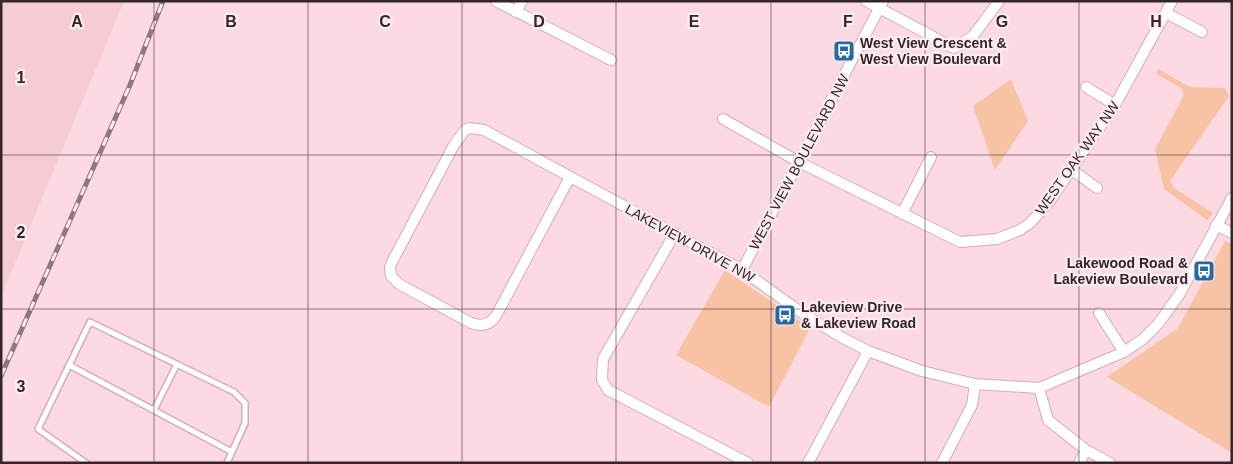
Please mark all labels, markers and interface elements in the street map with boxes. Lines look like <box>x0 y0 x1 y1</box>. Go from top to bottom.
text: A <box>71 13 83 30</box>
text: B <box>225 13 237 30</box>
text: C <box>379 13 391 30</box>
text: D <box>533 13 545 30</box>
text: E <box>689 13 700 30</box>
text: F <box>843 13 853 30</box>
text: G <box>996 13 1008 30</box>
text: H <box>1150 13 1162 30</box>
place label: West View Crescent & West View Boulevard <box>860 35 1007 67</box>
bus stop icon: West View Crescent & West View Boulevard <box>832 39 856 63</box>
text: 1 <box>17 69 26 86</box>
street label: WEST VIEW BOULEVARD NW <box>746 71 853 252</box>
street label: WEST OAK WAY NW <box>1032 98 1123 218</box>
street label: LAKEVIEW DRIVE NW <box>623 201 758 286</box>
text: 2 <box>17 224 26 241</box>
place label: Lakewood Road & Lakeview Boulevard <box>1053 255 1188 287</box>
bus stop icon: Lakewood Road & Lakeview Boulevard <box>1192 259 1216 283</box>
place label: Lakeview Drive & Lakeview Road <box>801 299 916 331</box>
bus stop icon: Lakeview Drive & Lakeview Road <box>773 303 797 327</box>
text: 3 <box>17 378 26 395</box>

